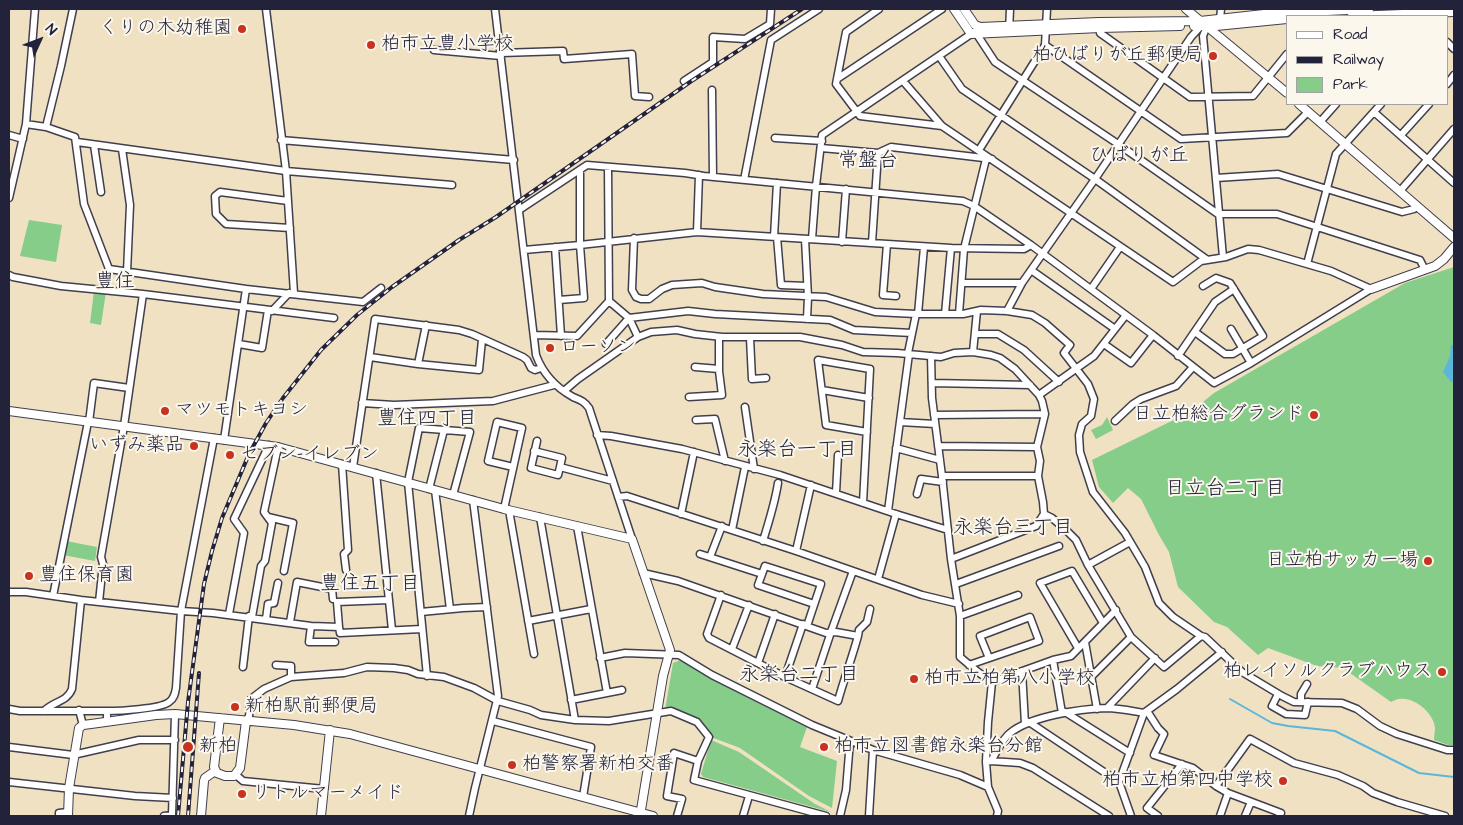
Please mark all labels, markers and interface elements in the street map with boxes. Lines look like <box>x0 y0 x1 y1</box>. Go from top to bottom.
north arrow <box>15 15 65 65</box>
legend <box>1286 15 1448 105</box>
place label: くりの木幼稚園 <box>99 18 232 40</box>
text: N <box>41 20 61 40</box>
marker: くりの木幼稚園 <box>236 23 248 35</box>
text: Road <box>1333 24 1367 45</box>
place label: 柏市立豊小学校 <box>381 34 514 56</box>
marker: 柏市立豊小学校 <box>365 39 377 51</box>
place label: 柏ひばりが丘郵便局 <box>1032 45 1203 67</box>
text: Railway <box>1333 49 1384 70</box>
marker: 柏ひばりが丘郵便局 <box>1207 50 1219 62</box>
text: Park <box>1333 74 1368 95</box>
district label: ひばりが丘 <box>1089 145 1189 169</box>
district label: 常盤台 <box>838 150 898 174</box>
district label: 豊住 <box>95 271 135 295</box>
place label: ローソン <box>560 337 636 359</box>
marker: ローソン <box>544 342 556 354</box>
place label: マツモトキヨシ <box>175 400 308 422</box>
place label: 日立柏総合グランド <box>1133 404 1304 426</box>
marker: マツモトキヨシ <box>159 405 171 417</box>
district label: 豊住四丁目 <box>377 408 477 432</box>
marker: 日立柏総合グランド <box>1308 409 1320 421</box>
place label: いずみ薬品 <box>89 435 184 457</box>
district label: 永楽台一丁目 <box>737 439 857 463</box>
marker: いずみ薬品 <box>188 440 200 452</box>
place label: セブン-イレブン <box>240 444 379 466</box>
marker: セブン-イレブン <box>224 449 236 461</box>
district label: 日立台二丁目 <box>1165 478 1285 502</box>
district label: 永楽台三丁目 <box>953 517 1073 541</box>
place label: 日立柏サッカー場 <box>1266 550 1418 572</box>
marker: 日立柏サッカー場 <box>1422 555 1434 567</box>
place label: 豊住保育園 <box>39 565 134 587</box>
marker: 豊住保育園 <box>23 570 35 582</box>
district label: 豊住五丁目 <box>320 573 420 597</box>
place label: 柏レイソルクラブハウス <box>1223 661 1432 683</box>
district label: 永楽台二丁目 <box>739 664 859 688</box>
marker: 柏レイソルクラブハウス <box>1436 666 1448 678</box>
place label: 柏市立柏第八小学校 <box>924 668 1095 690</box>
marker: 柏市立柏第八小学校 <box>908 673 920 685</box>
place label: 新柏駅前郵便局 <box>245 696 378 718</box>
marker: 新柏駅前郵便局 <box>229 701 241 713</box>
place label: 新柏 <box>199 736 237 758</box>
place label: 柏市立図書館永楽台分館 <box>834 736 1043 758</box>
marker: 新柏 <box>181 740 195 754</box>
marker: 柏市立図書館永楽台分館 <box>818 741 830 753</box>
place label: 柏警察署新柏交番 <box>522 754 674 776</box>
marker: 柏警察署新柏交番 <box>506 759 518 771</box>
place label: 柏市立柏第四中学校 <box>1102 770 1273 792</box>
marker: 柏市立柏第四中学校 <box>1277 775 1289 787</box>
place label: リトルマーメイド <box>252 783 404 805</box>
marker: リトルマーメイド <box>236 788 248 800</box>

